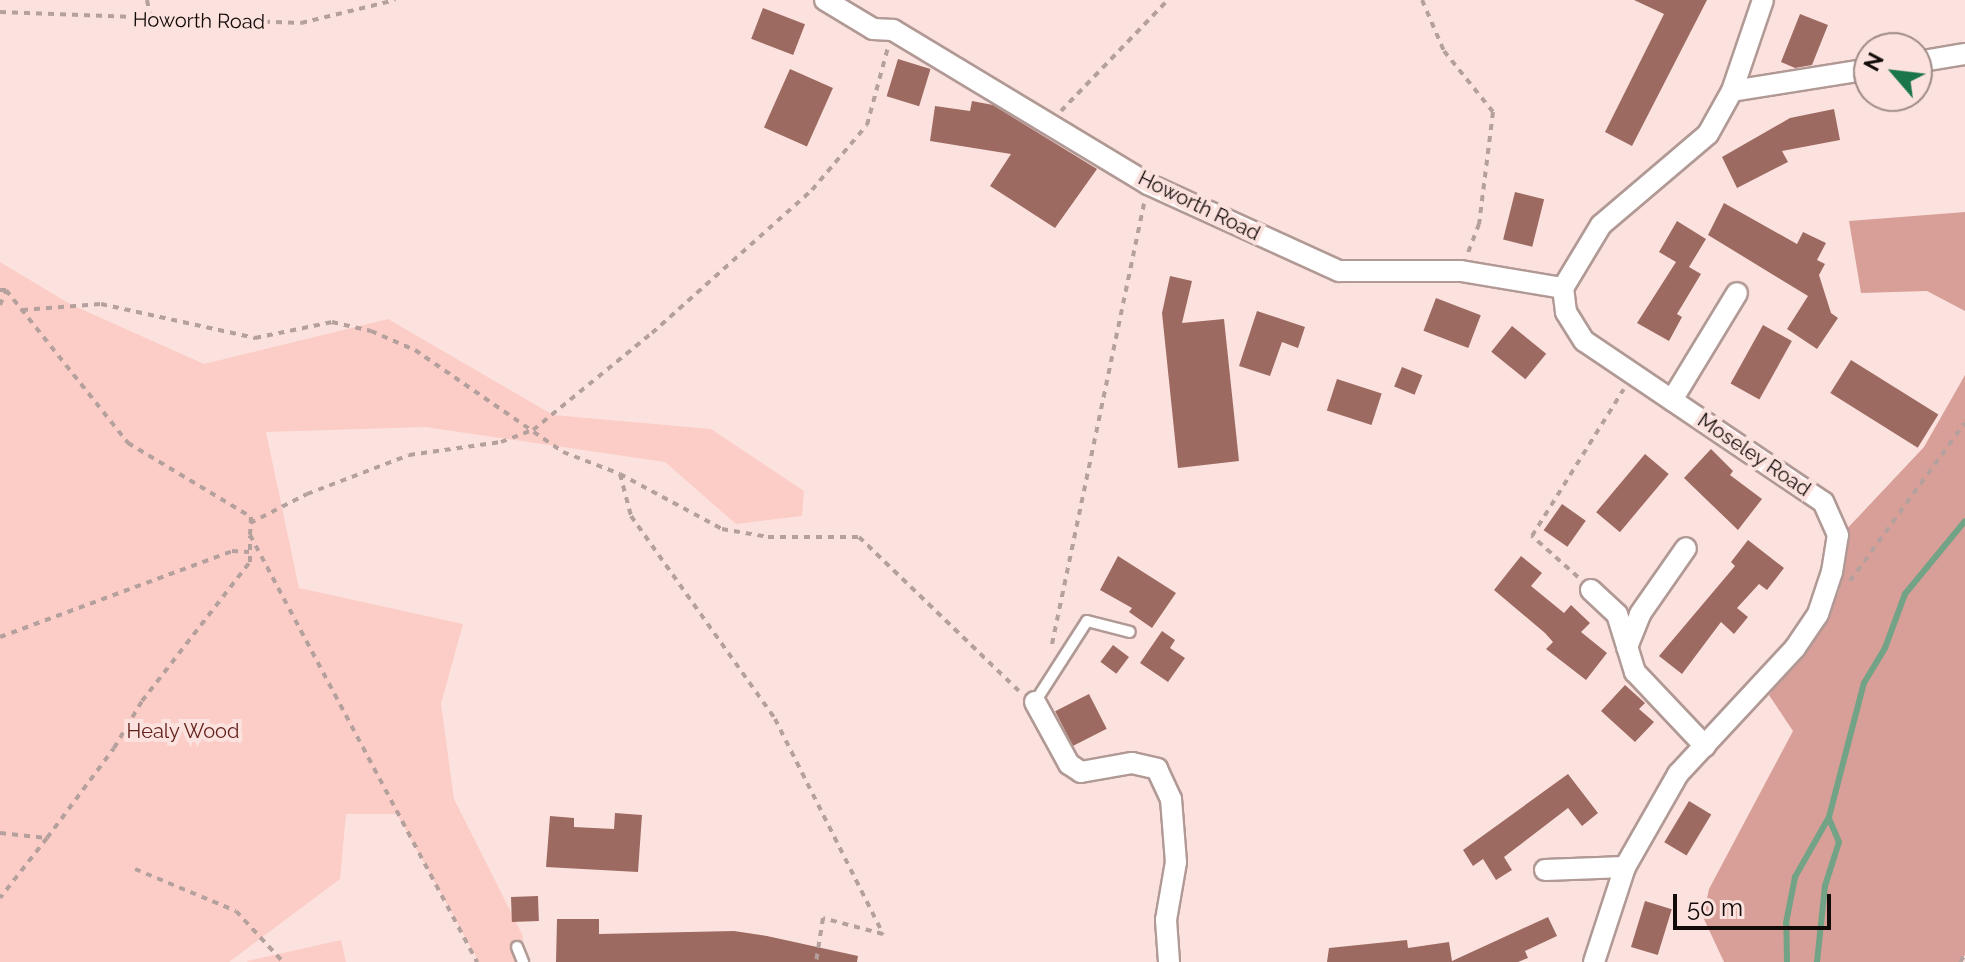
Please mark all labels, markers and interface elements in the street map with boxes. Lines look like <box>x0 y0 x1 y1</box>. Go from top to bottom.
street label: Howorth Road <box>133 8 265 34</box>
north arrow <box>1853 32 1933 112</box>
text: N <box>1858 48 1889 75</box>
street label: Howorth Road <box>1134 166 1264 246</box>
street label: Moseley Road <box>1693 408 1815 502</box>
park label: Healy Wood <box>126 719 240 743</box>
scale bar <box>1677 878 1835 928</box>
text: 50 m <box>1687 893 1743 922</box>

